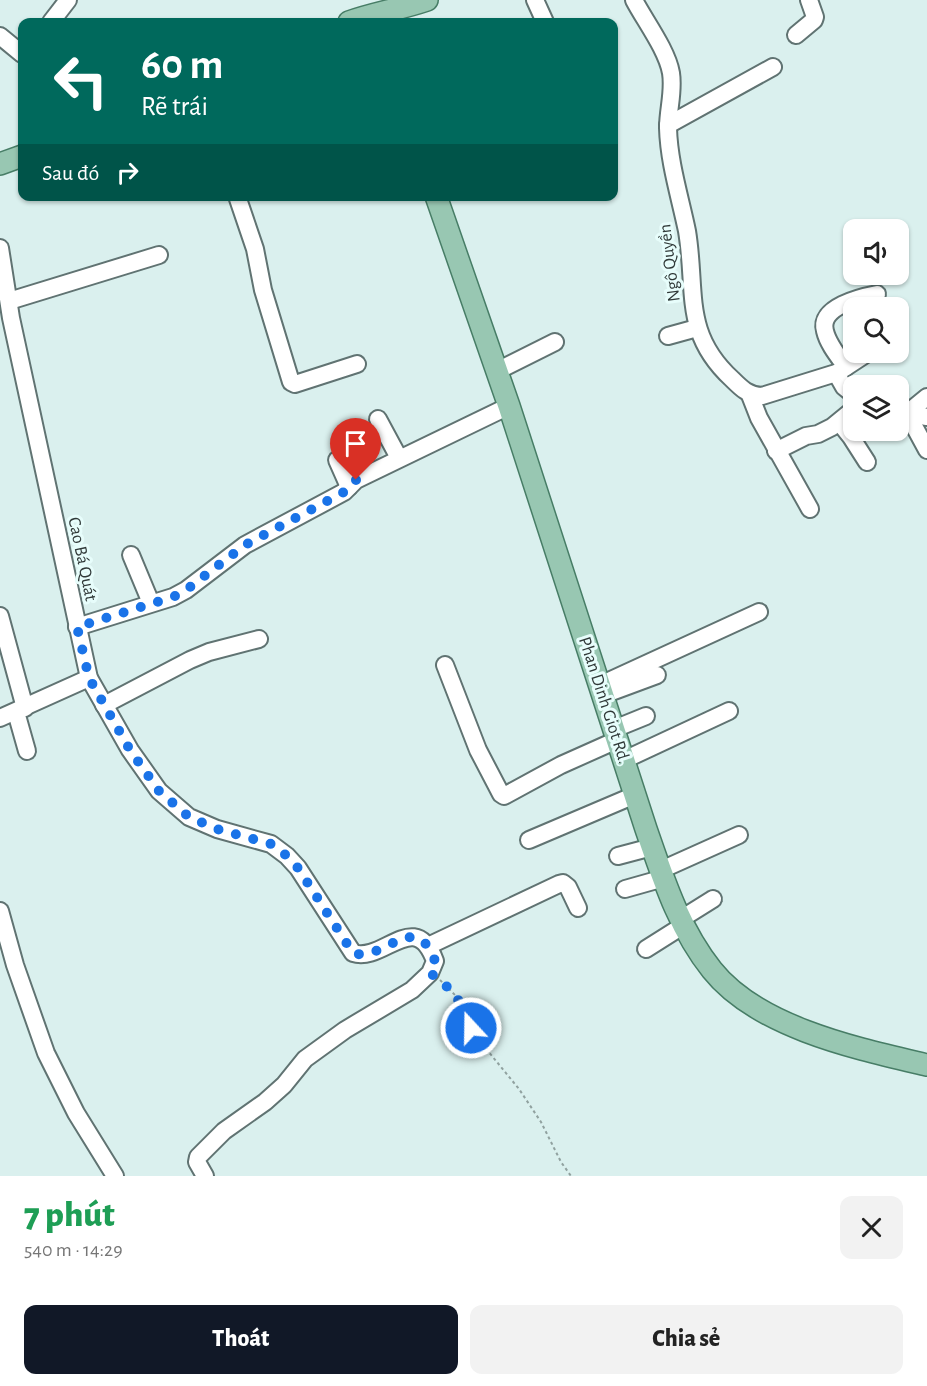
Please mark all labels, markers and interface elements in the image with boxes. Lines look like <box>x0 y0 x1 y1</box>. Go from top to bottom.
icon: left <box>42 42 120 120</box>
text: 60 m <box>141 44 223 86</box>
text: Rẽ trái <box>141 93 208 120</box>
icon: right <box>111 156 144 189</box>
text: Sau đó <box>42 162 99 184</box>
map controls <box>843 219 909 441</box>
button: sound <box>843 219 909 285</box>
street label: Ngô Quyền <box>655 223 684 303</box>
button: search <box>843 297 909 363</box>
button: layers <box>843 375 909 441</box>
pin <box>330 418 381 480</box>
icon: arrive <box>339 427 372 460</box>
street label: Cao Bá Quát <box>64 516 100 603</box>
street label: Phan Dinh Giot Rd. <box>575 635 633 766</box>
position arrow <box>439 996 503 1060</box>
button: close <box>840 1196 903 1259</box>
text: 7 phút <box>24 1197 115 1233</box>
text: 540 m · 14:29 <box>24 1240 123 1260</box>
button: Thoát <box>24 1305 458 1374</box>
button: Chia sẻ <box>470 1305 903 1374</box>

